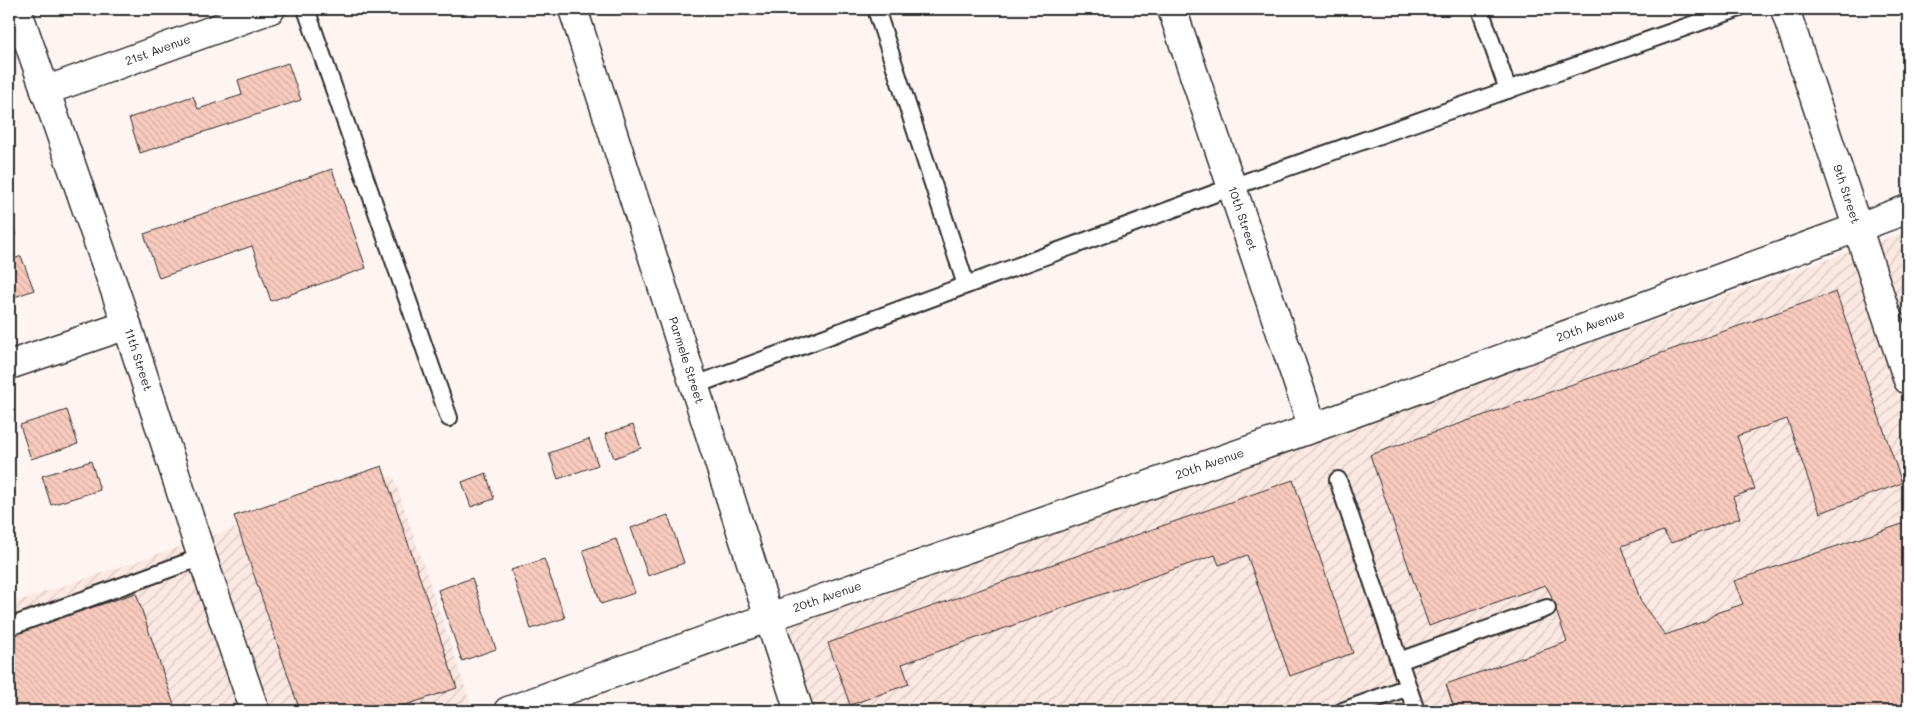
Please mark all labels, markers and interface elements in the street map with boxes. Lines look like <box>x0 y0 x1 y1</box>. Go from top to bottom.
street label: 21st Avenue <box>122 30 192 68</box>
street label: 9th Street <box>1830 162 1865 225</box>
street label: 10th Street <box>1225 184 1262 252</box>
street label: 20th Avenue <box>1554 305 1626 345</box>
street label: Parmele Street <box>666 314 708 405</box>
street label: 11th Street <box>122 326 157 393</box>
street label: 20th Avenue <box>1173 444 1246 482</box>
street label: 20th Avenue <box>791 577 863 615</box>

